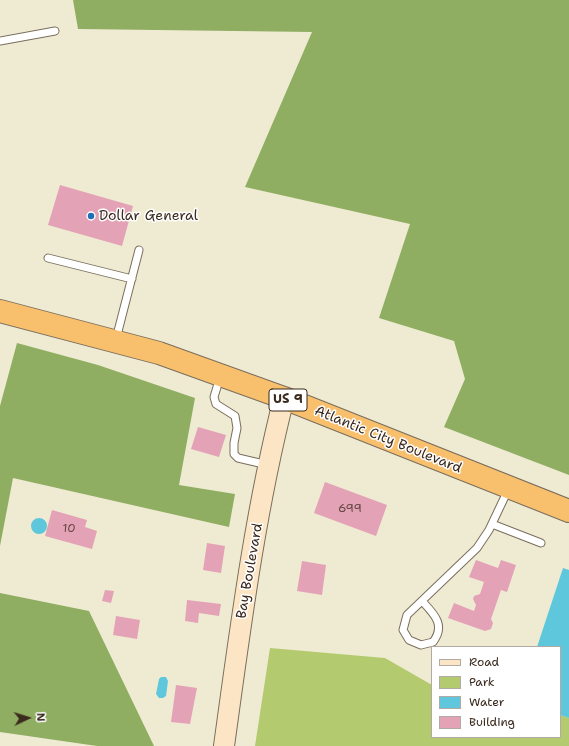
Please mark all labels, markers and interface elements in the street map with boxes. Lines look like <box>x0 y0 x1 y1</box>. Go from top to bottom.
place label: Dollar General <box>99 208 198 224</box>
marker: Dollar General <box>86 211 96 221</box>
road number: US 9 <box>269 389 307 411</box>
street label: Atlantic City Boulevard <box>312 403 464 477</box>
house number: 699 <box>338 502 362 516</box>
house number: 10 <box>62 522 76 536</box>
street label: Bay Boulevard <box>233 522 267 620</box>
legend <box>431 646 561 738</box>
text: Road <box>469 654 499 670</box>
text: Park <box>469 674 495 690</box>
text: Water <box>469 694 504 710</box>
north arrow <box>8 698 48 738</box>
text: N <box>33 712 48 722</box>
text: Building <box>469 714 515 730</box>

